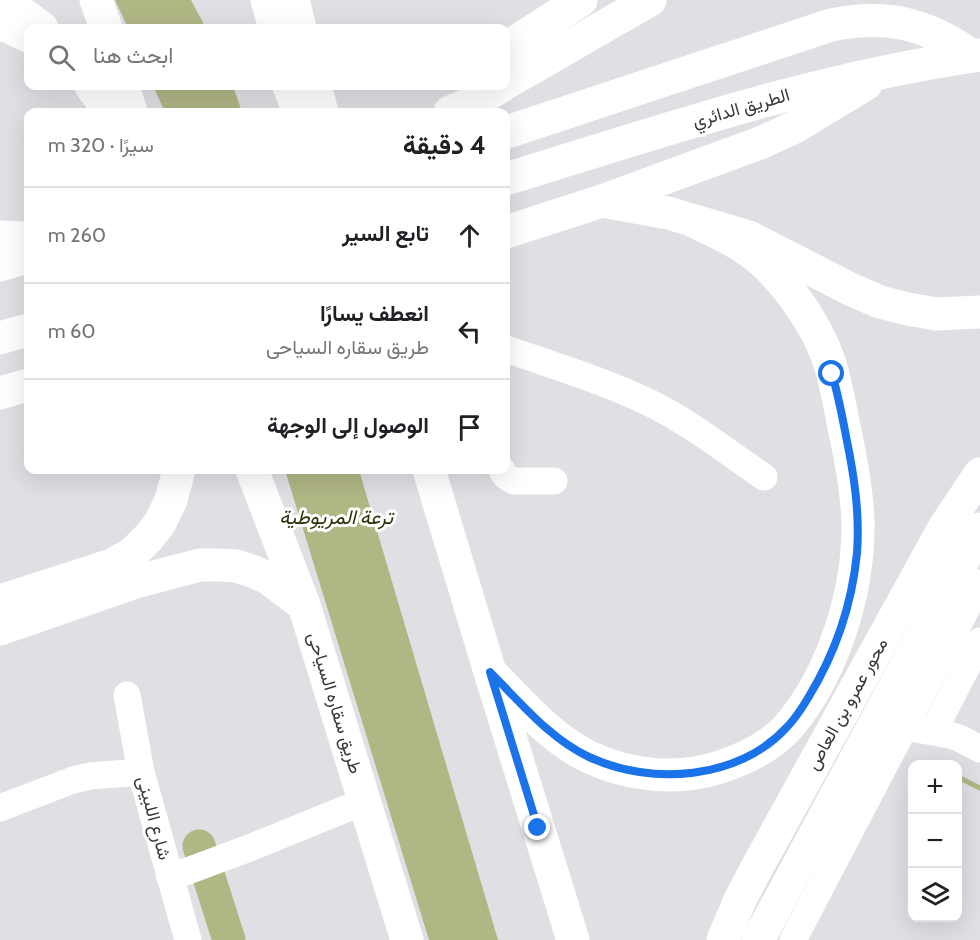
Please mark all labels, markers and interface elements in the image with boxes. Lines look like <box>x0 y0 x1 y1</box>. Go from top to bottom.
search box <box>24 24 510 90</box>
icon: search <box>45 41 78 74</box>
text: ابحث هنا <box>93 42 173 69</box>
street label: الطريق الدائري <box>690 84 793 136</box>
text: 4 دقيقة <box>403 129 486 161</box>
text: سيرًا · 320 m <box>48 133 154 157</box>
icon: ahead <box>453 219 486 252</box>
text: تابع السير <box>342 220 429 247</box>
text: 260 m <box>48 223 106 247</box>
text: انعطف يسارًا <box>320 300 429 327</box>
icon: left <box>453 315 486 348</box>
text: 60 m <box>48 319 95 343</box>
text: طريق سقاره السياحى <box>266 335 429 359</box>
route start <box>818 360 844 386</box>
icon: arrive <box>453 411 486 444</box>
text: الوصول إلى الوجهة <box>267 412 429 439</box>
water label: ترعة المريوطية <box>279 505 395 530</box>
street label: طريق سقاره السياحى <box>303 630 367 776</box>
street label: محور عمرو بن العاص <box>802 634 892 774</box>
map controls <box>908 760 962 922</box>
button: + <box>908 760 962 814</box>
street label: شارع اللبينى <box>131 774 176 863</box>
route end <box>524 814 550 840</box>
button: − <box>908 814 962 868</box>
button: layers <box>908 868 962 922</box>

